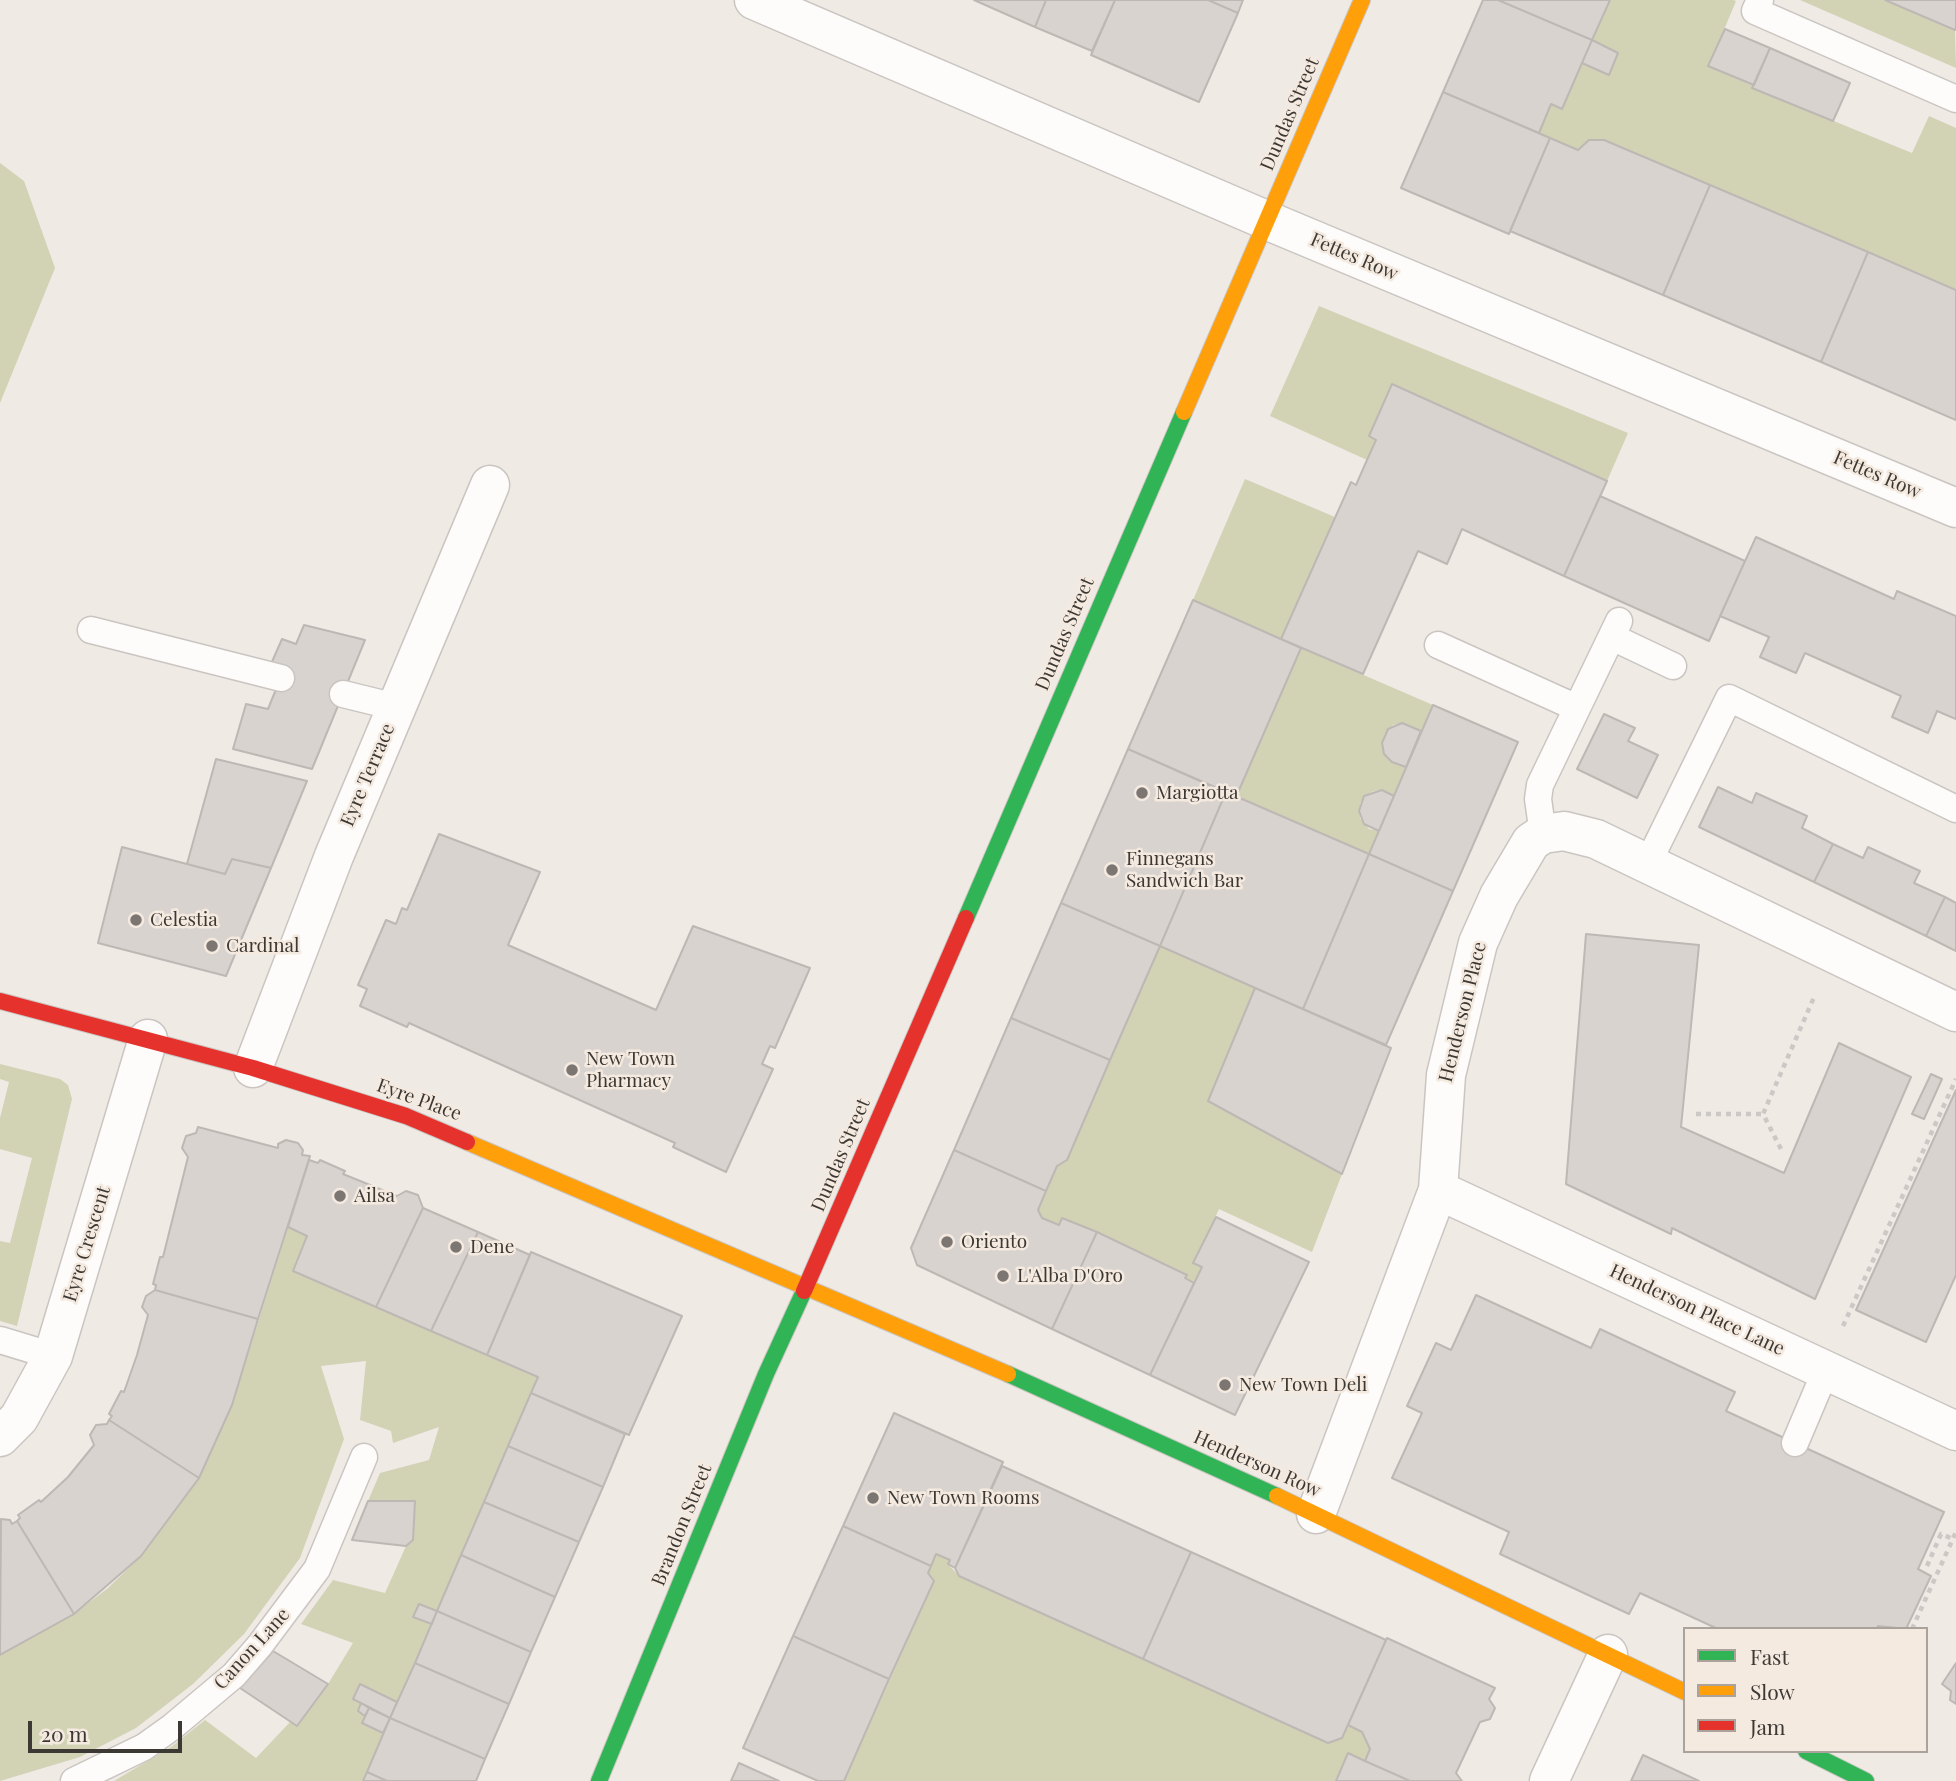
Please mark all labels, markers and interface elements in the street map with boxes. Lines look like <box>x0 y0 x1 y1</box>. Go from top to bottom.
street label: Dundas Street <box>1256 54 1324 174</box>
street label: Fettes Row <box>1307 228 1401 286</box>
street label: Fettes Row <box>1830 446 1924 504</box>
street label: Dundas Street <box>1031 574 1099 694</box>
street label: Eyre Terrace <box>336 720 400 830</box>
place label: Margiotta <box>1156 782 1239 804</box>
marker: Margiotta <box>1134 785 1150 801</box>
place label: Finnegans Sandwich Bar <box>1126 848 1243 892</box>
marker: Finnegans Sandwich Bar <box>1104 862 1120 878</box>
place label: Celestia <box>150 909 218 931</box>
marker: Celestia <box>128 912 144 928</box>
place label: Cardinal <box>226 935 299 957</box>
marker: Cardinal <box>204 938 220 954</box>
street label: Henderson Place <box>1435 939 1491 1085</box>
place label: New Town Pharmacy <box>586 1048 675 1092</box>
marker: New Town Pharmacy <box>564 1062 580 1078</box>
street label: Eyre Place <box>374 1074 464 1126</box>
street label: Dundas Street <box>807 1095 875 1215</box>
street label: Eyre Crescent <box>59 1183 115 1305</box>
place label: Ailsa <box>354 1185 395 1207</box>
marker: Ailsa <box>332 1188 348 1204</box>
place label: Oriento <box>961 1231 1027 1253</box>
marker: Oriento <box>939 1234 955 1250</box>
place label: Dene <box>470 1236 514 1258</box>
marker: Dene <box>448 1239 464 1255</box>
street label: Henderson Place Lane <box>1606 1259 1788 1361</box>
place label: L'Alba D'Oro <box>1017 1265 1123 1287</box>
marker: L'Alba D'Oro <box>995 1268 1011 1284</box>
place label: New Town Deli <box>1239 1374 1367 1396</box>
marker: New Town Deli <box>1217 1377 1233 1393</box>
street label: Henderson Row <box>1190 1426 1324 1502</box>
street label: Brandon Street <box>647 1461 717 1589</box>
place label: New Town Rooms <box>887 1487 1039 1509</box>
marker: New Town Rooms <box>865 1490 881 1506</box>
street label: Canon Lane <box>209 1603 295 1695</box>
legend <box>1683 1627 1928 1753</box>
text: Fast <box>1750 1642 1789 1670</box>
text: Slow <box>1750 1677 1795 1705</box>
scale bar <box>32 1708 186 1752</box>
text: Jam <box>1750 1712 1786 1740</box>
text: 20 m <box>41 1719 88 1747</box>

